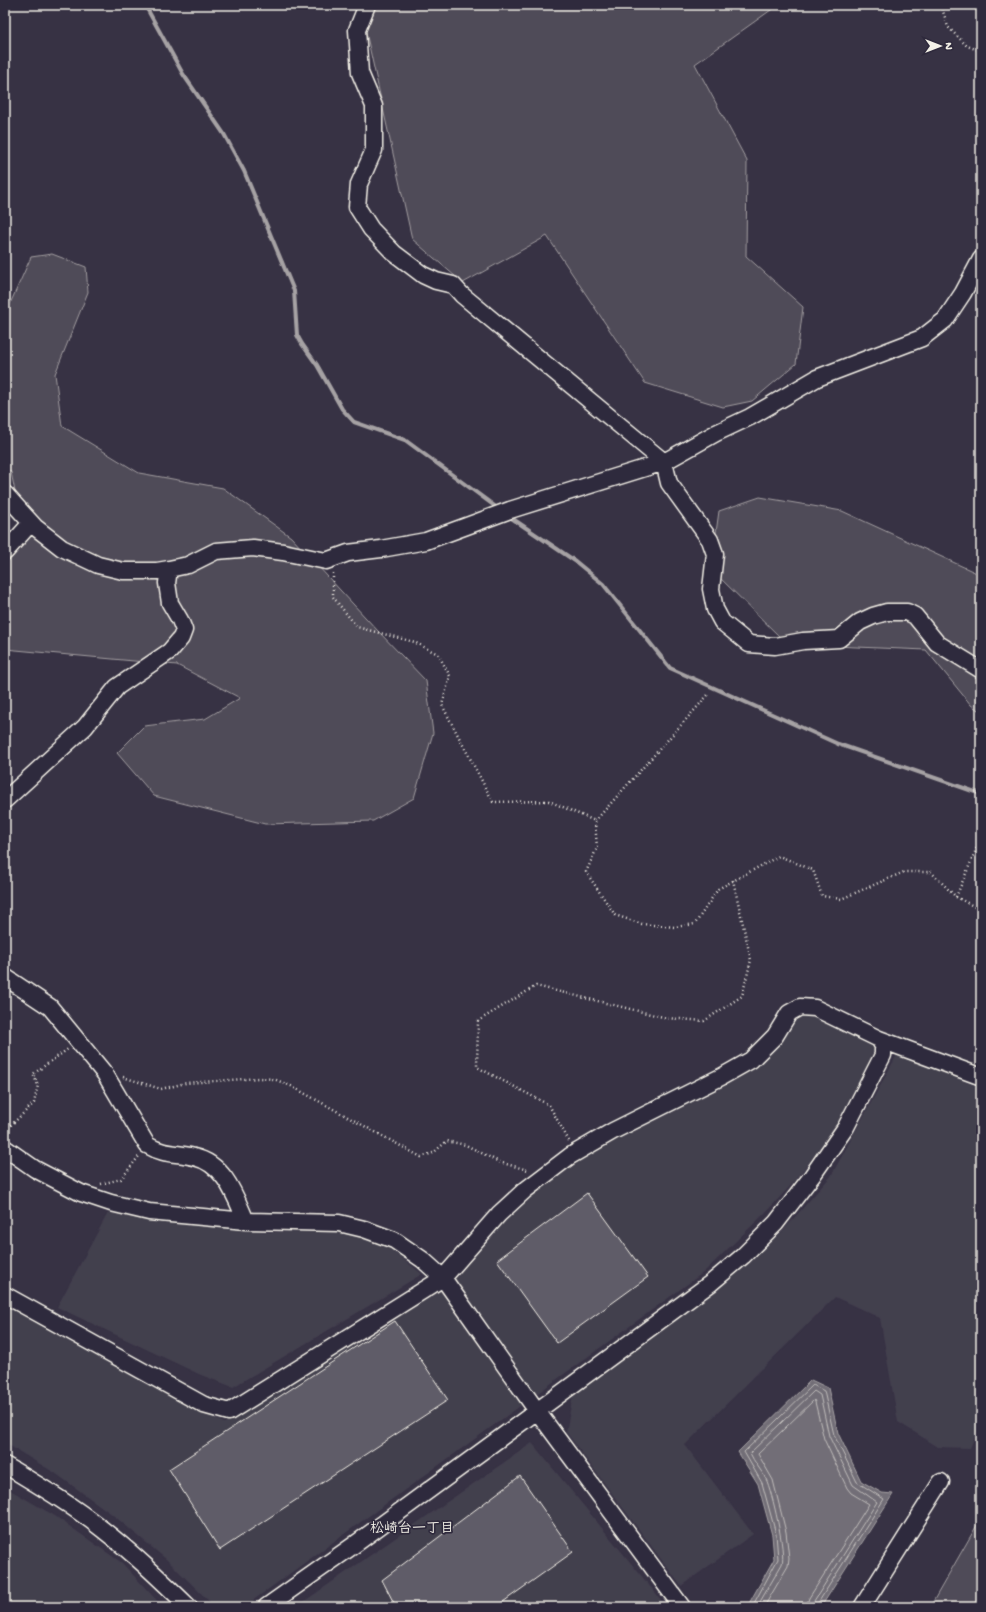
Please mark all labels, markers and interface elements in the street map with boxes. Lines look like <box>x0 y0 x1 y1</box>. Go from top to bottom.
north arrow <box>920 26 960 66</box>
text: N <box>942 42 954 50</box>
district label: 松崎台一丁目 <box>370 1521 454 1538</box>

